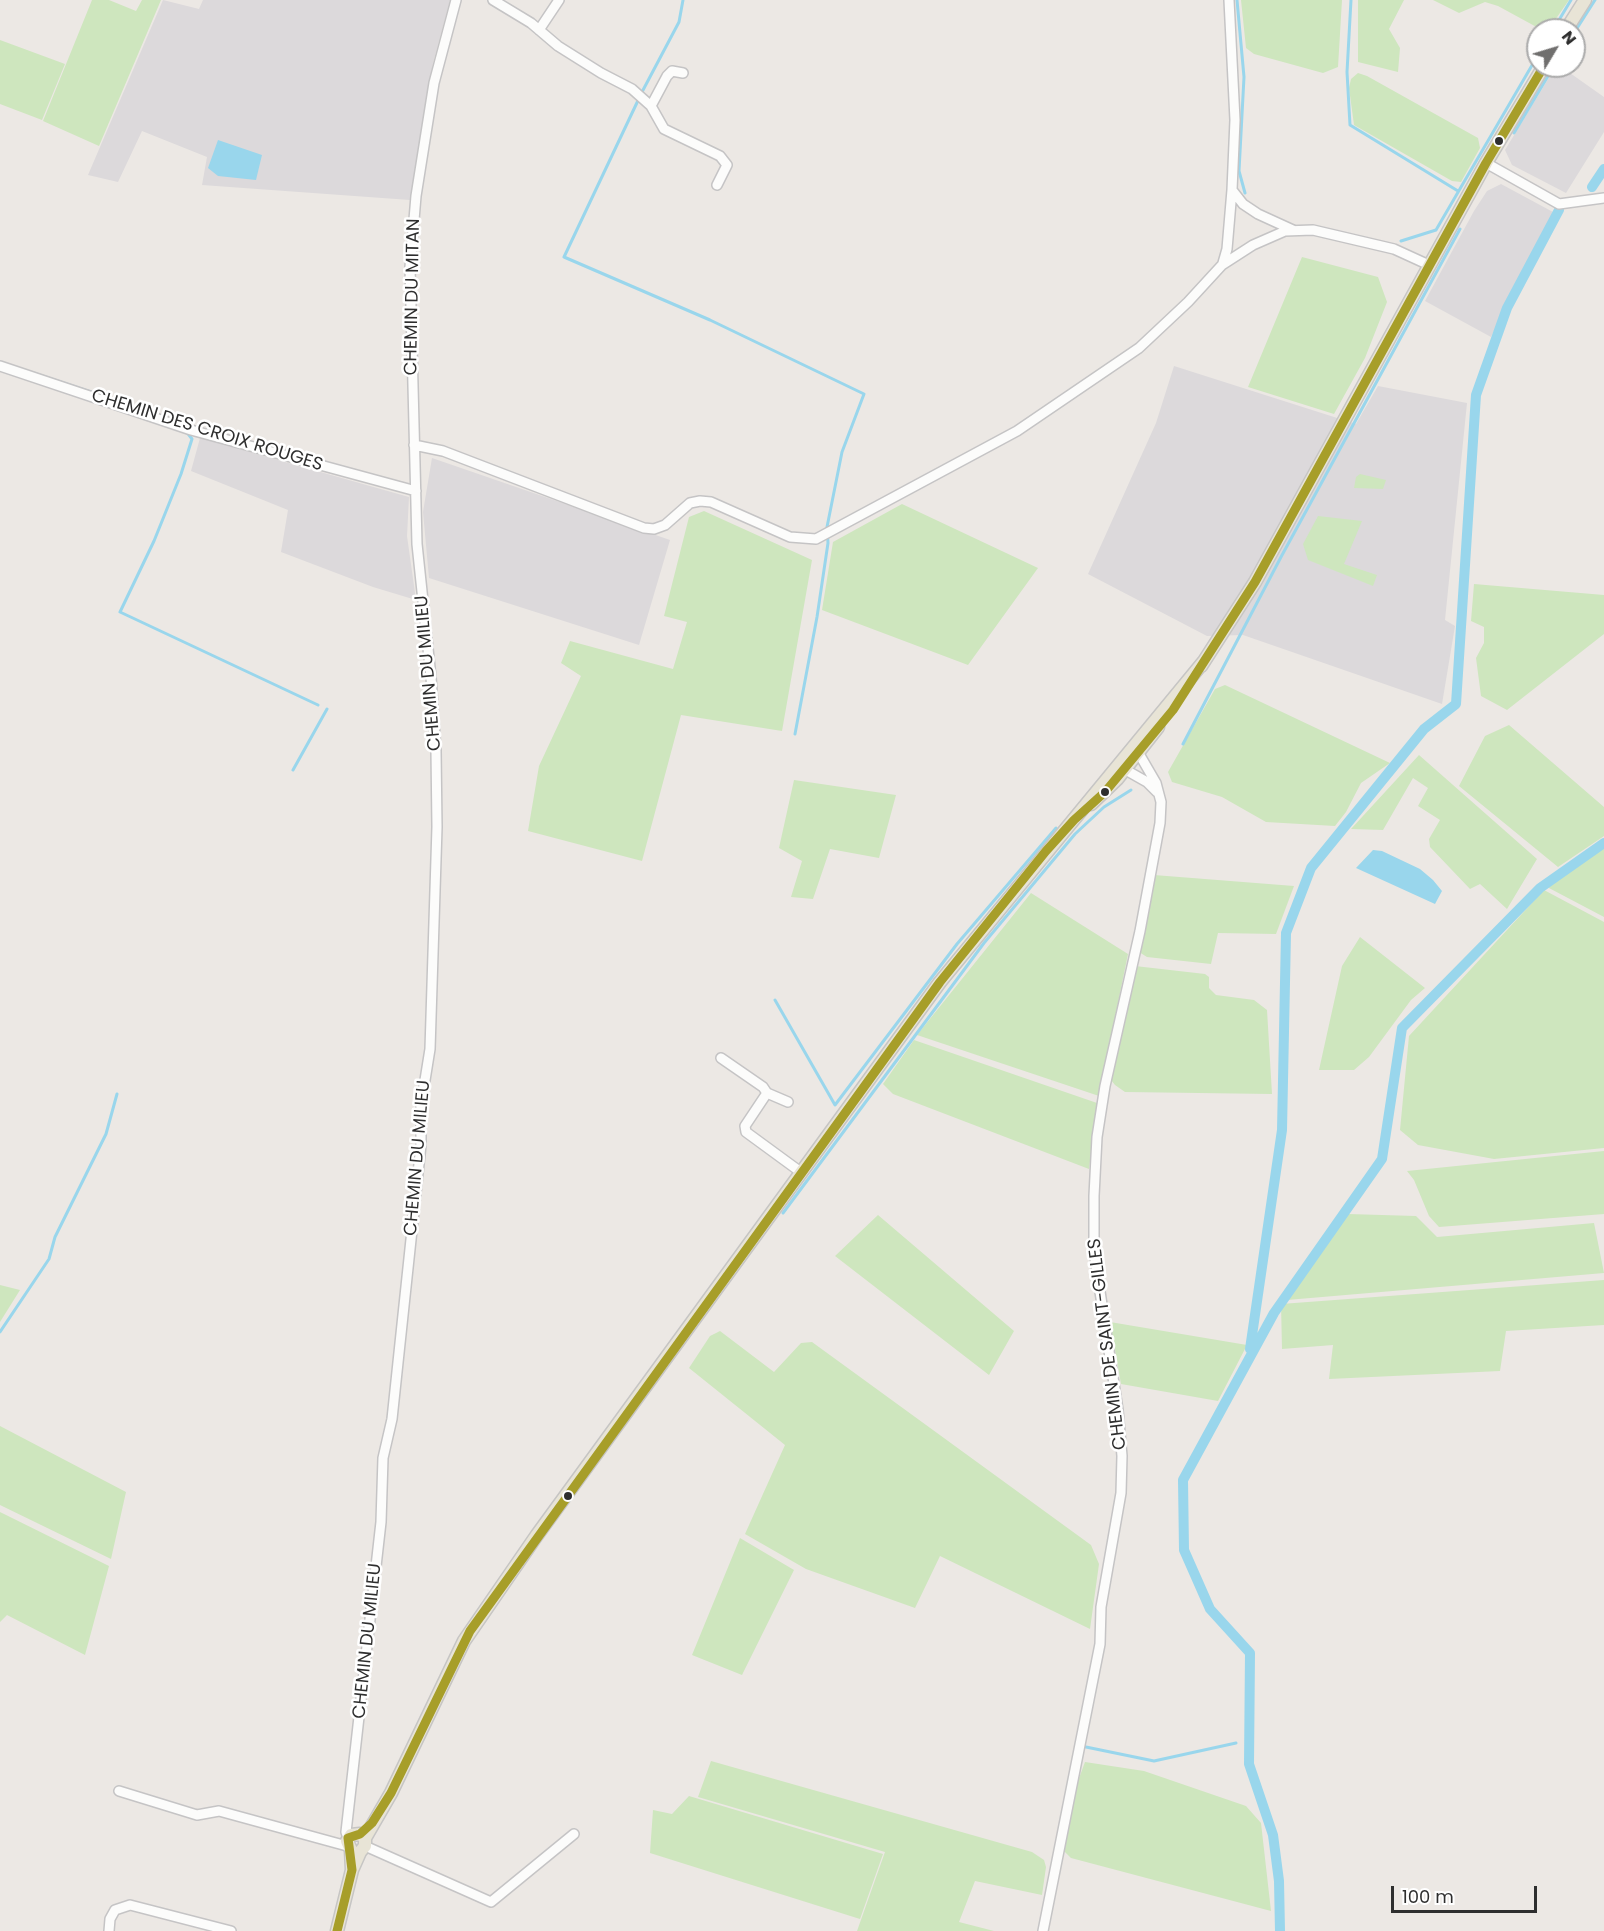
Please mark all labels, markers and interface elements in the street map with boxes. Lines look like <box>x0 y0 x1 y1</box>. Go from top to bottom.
north arrow <box>1526 18 1586 78</box>
text: N <box>1556 26 1582 50</box>
unlabelled marker <box>1493 135 1505 147</box>
street label: CHEMIN DU MITAN <box>401 218 425 376</box>
street label: CHEMIN DES CROIX ROUGES <box>89 385 325 477</box>
street label: CHEMIN DU MILIEU <box>411 594 447 752</box>
unlabelled marker <box>1099 786 1111 798</box>
street label: CHEMIN DU MILIEU <box>400 1079 436 1237</box>
street label: CHEMIN DE SAINT-GILLES <box>1084 1237 1132 1451</box>
unlabelled marker <box>562 1490 574 1502</box>
street label: CHEMIN DU MILIEU <box>349 1562 387 1720</box>
scale bar <box>1394 1874 1540 1912</box>
text: 100 m <box>1402 1884 1454 1909</box>

